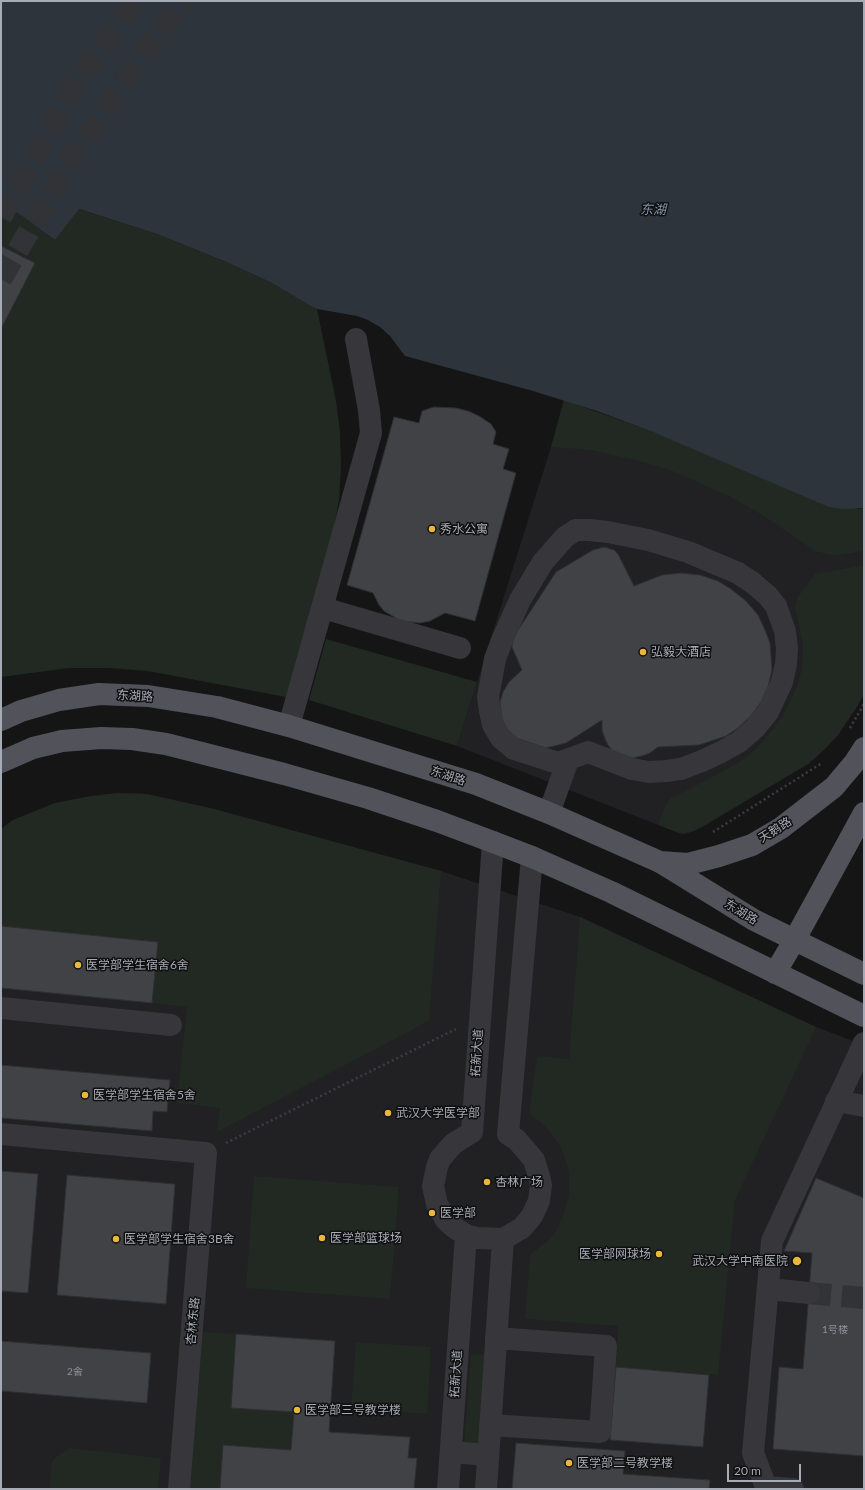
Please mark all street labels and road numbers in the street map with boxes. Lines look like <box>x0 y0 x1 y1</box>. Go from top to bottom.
street label: 东湖路 <box>117 688 153 704</box>
street label: 东湖路 <box>429 764 467 788</box>
street label: 天鹅路 <box>756 814 794 846</box>
street label: 东湖路 <box>722 897 760 927</box>
street label: 拓新大道 <box>468 1029 486 1077</box>
street label: 杏林东路 <box>184 1296 202 1346</box>
street label: 拓新大道 <box>447 1350 465 1398</box>

